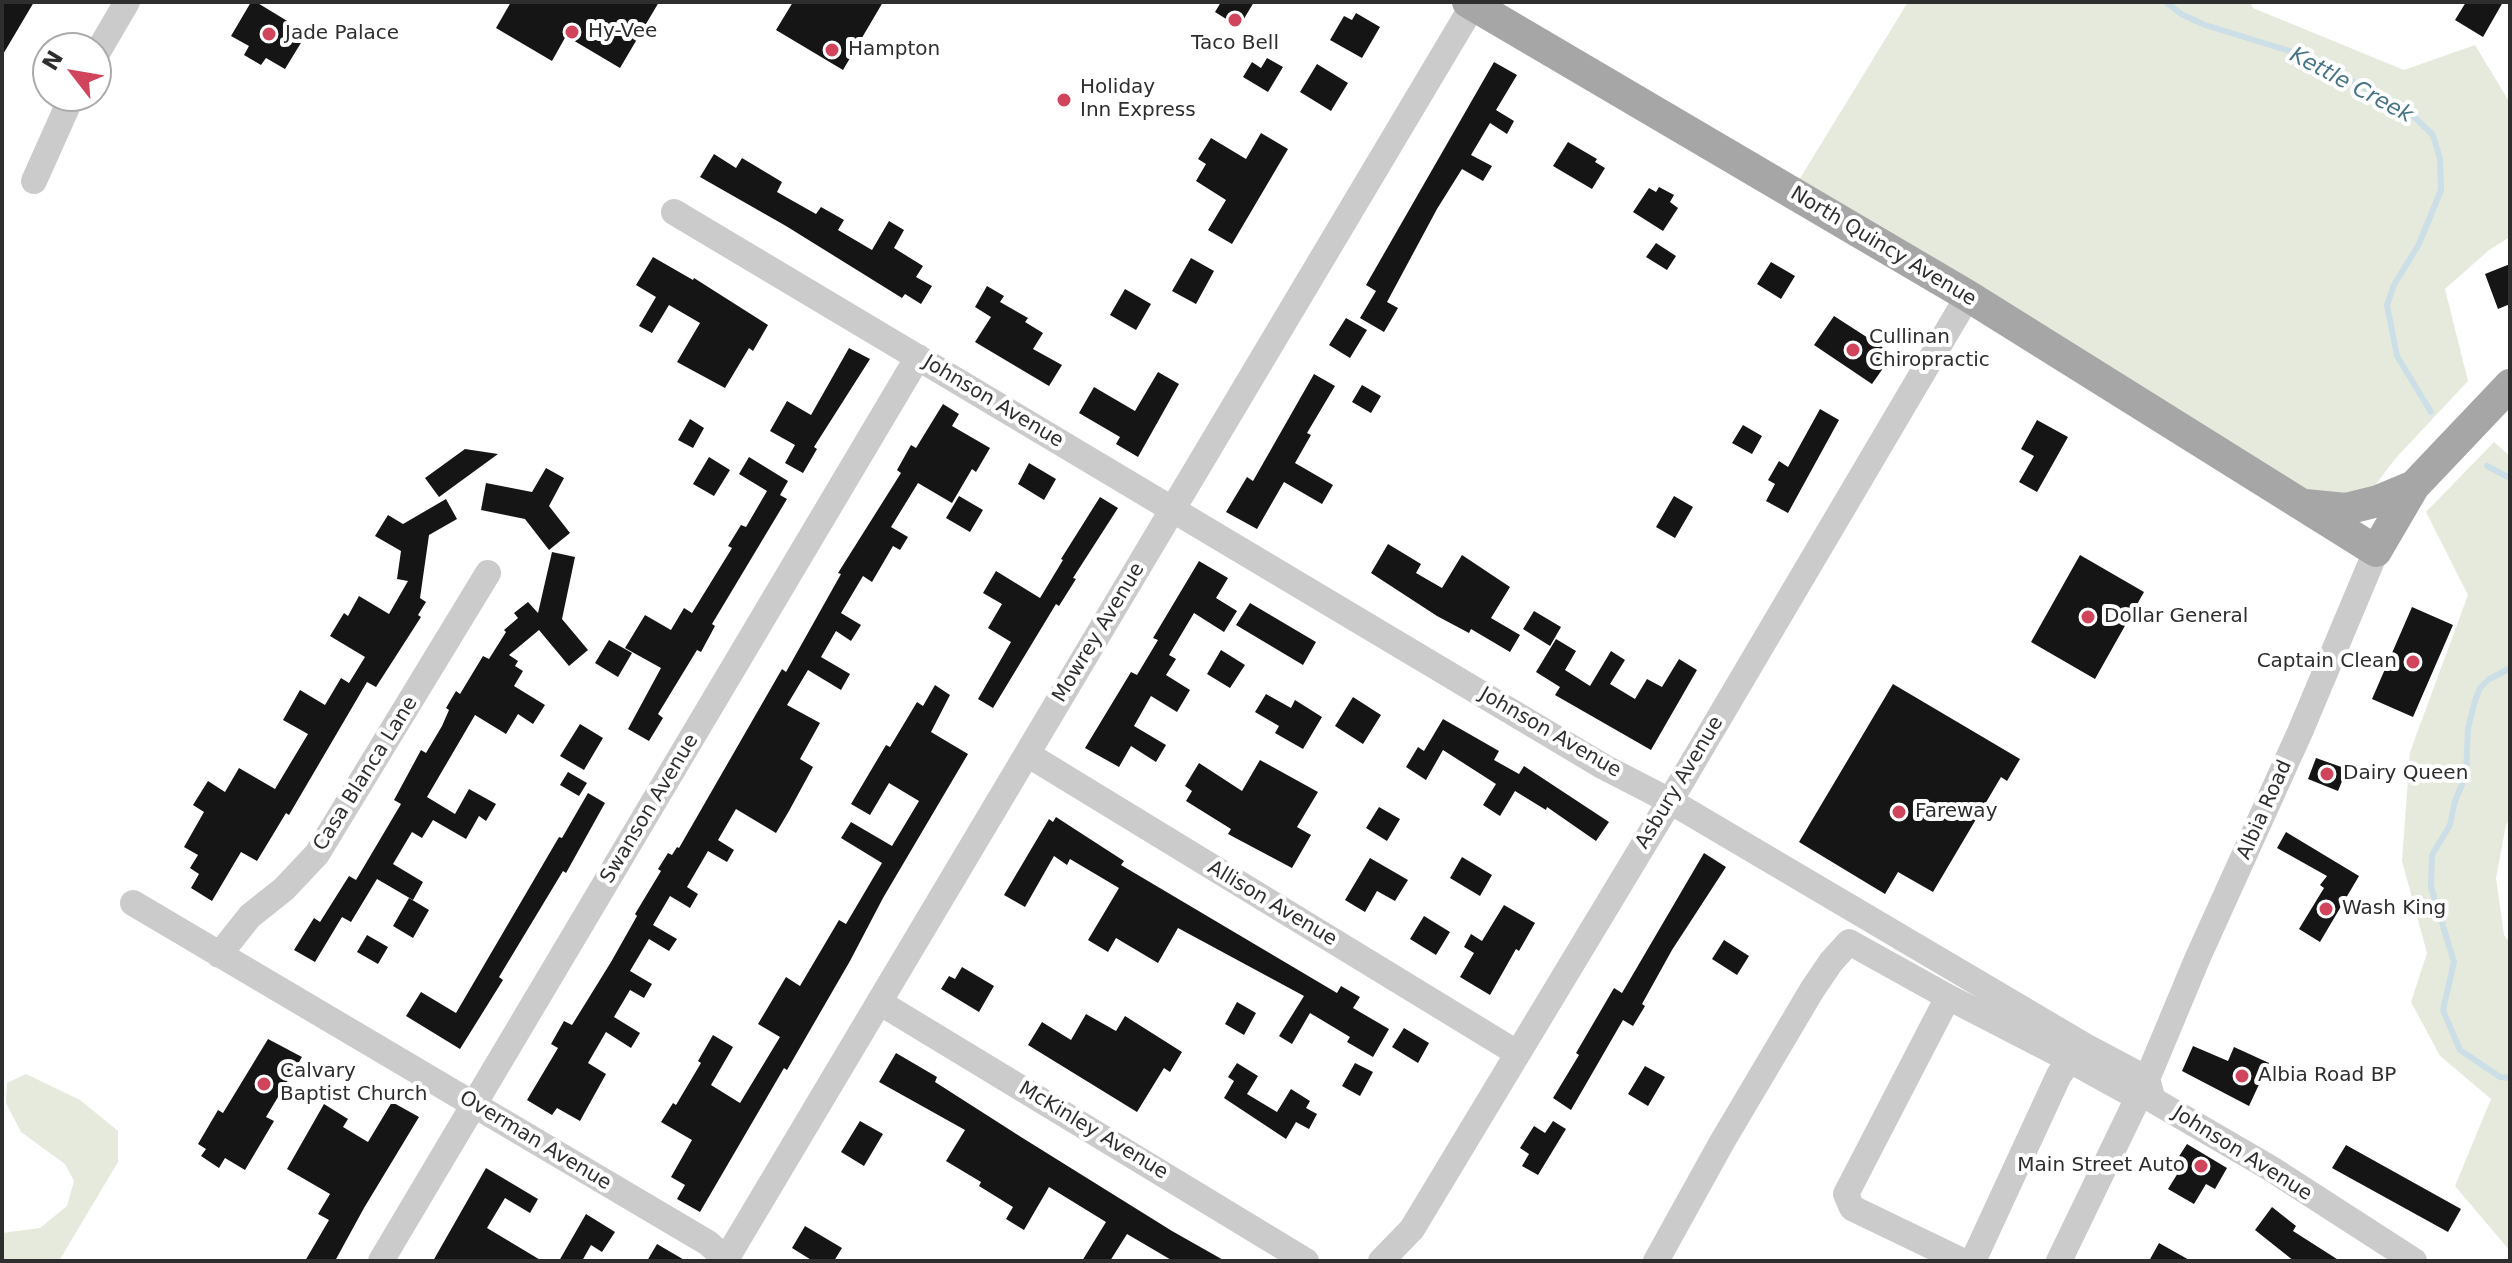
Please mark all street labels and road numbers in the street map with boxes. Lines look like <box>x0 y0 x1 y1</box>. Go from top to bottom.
street label: North Quincy Avenue <box>1786 182 1980 312</box>
street label: Johnson Avenue <box>918 351 1068 453</box>
street label: Mowrey Avenue <box>1048 559 1150 707</box>
street label: Johnson Avenue <box>1475 683 1625 783</box>
street label: Casa Blanca Lane <box>309 692 423 856</box>
street label: Asbury Avenue <box>1631 712 1729 854</box>
street label: Swanson Avenue <box>596 730 704 888</box>
street label: Albia Road <box>2232 757 2298 863</box>
street label: Allison Avenue <box>1203 856 1341 952</box>
street label: McKinley Avenue <box>1014 1077 1172 1185</box>
street label: Overman Avenue <box>455 1086 615 1196</box>
street label: Johnson Avenue <box>2168 1102 2316 1206</box>

